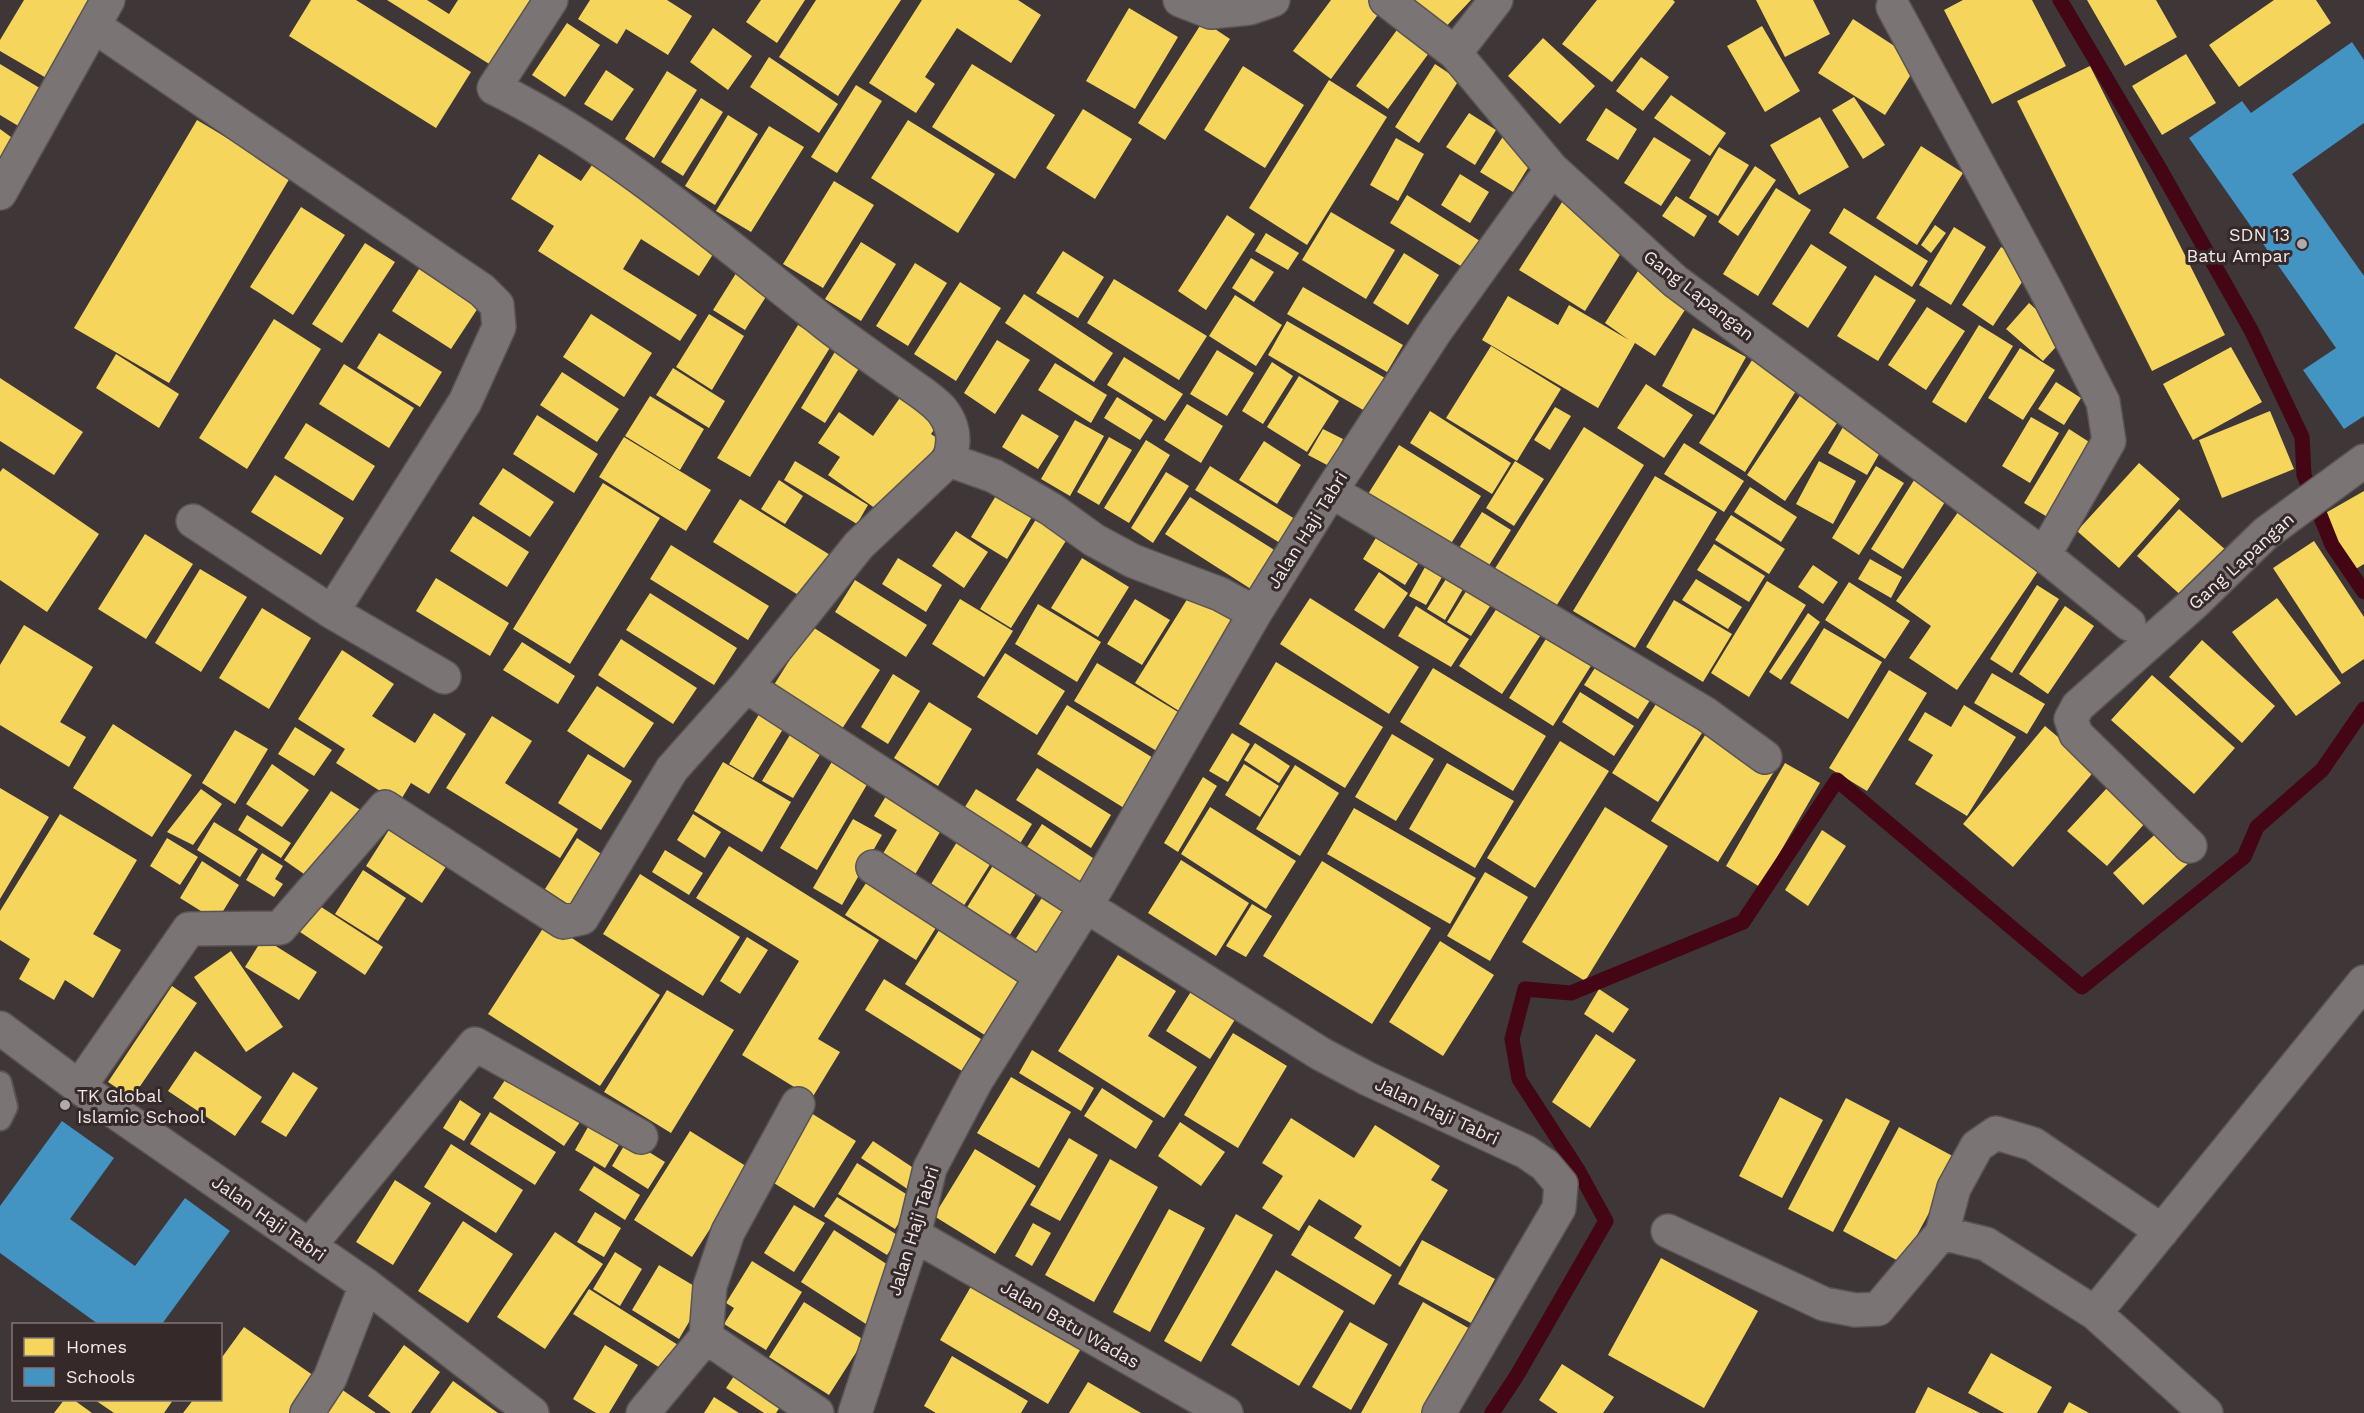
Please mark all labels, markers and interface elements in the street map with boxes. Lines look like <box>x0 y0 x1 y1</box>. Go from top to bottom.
place label: SDN 13 Batu Ampar <box>2187 224 2290 266</box>
marker: SDN 13 Batu Ampar <box>2295 237 2309 251</box>
street label: Gang Lapangan <box>1640 245 1758 345</box>
street label: Jalan Haji Tabri <box>1263 468 1351 592</box>
street label: Gang Lapangan <box>2184 508 2298 614</box>
street label: Jalan Haji Tabri <box>1372 1073 1502 1149</box>
place label: TK Global Islamic School <box>77 1085 206 1127</box>
marker: TK Global Islamic School <box>58 1098 72 1112</box>
street label: Jalan Haji Tabri <box>883 1164 943 1298</box>
street label: Jalan Haji Tabri <box>208 1171 330 1265</box>
street label: Jalan Batu Wadas <box>997 1276 1143 1372</box>
legend <box>12 1323 222 1401</box>
text: Homes <box>66 1336 127 1357</box>
text: Schools <box>66 1366 135 1387</box>

